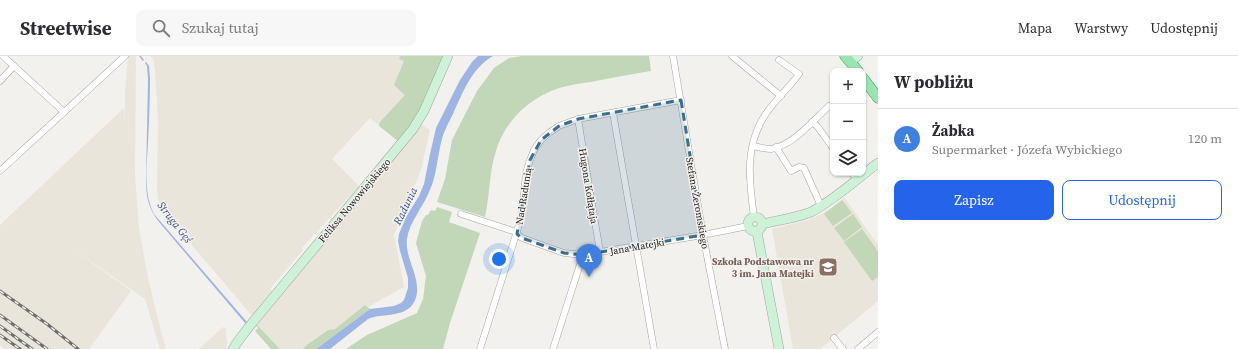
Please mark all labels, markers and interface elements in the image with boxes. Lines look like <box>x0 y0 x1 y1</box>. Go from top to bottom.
search box <box>136 10 416 46</box>
text: Streetwise <box>20 15 112 41</box>
icon: search <box>150 17 172 39</box>
text: Szukaj tutaj <box>182 17 259 38</box>
text: Mapa <box>1018 18 1052 38</box>
text: Warstwy <box>1074 18 1128 38</box>
text: Udostępnij <box>1150 18 1218 38</box>
map controls <box>830 68 866 176</box>
button: + <box>830 68 866 104</box>
text: W pobliżu <box>894 70 973 94</box>
button: − <box>830 104 866 140</box>
text: Żabka <box>932 120 974 141</box>
text: A <box>903 130 911 147</box>
text: 120 m <box>1188 130 1222 147</box>
button: layers <box>830 140 866 176</box>
text: Supermarket · Józefa Wybickiego <box>932 141 1122 158</box>
street label: Hugona Kołłątaja <box>576 147 601 226</box>
street label: Feliksa Nowowiejskiego <box>315 155 394 245</box>
street label: Stefana Żeromskiego <box>683 156 712 250</box>
street label: Nad Radunią <box>513 166 535 225</box>
button: Zapisz <box>894 180 1054 220</box>
button: Udostępnij <box>1062 180 1222 220</box>
water label: Radunia <box>389 185 421 228</box>
water label: Struga Gęś <box>154 199 196 247</box>
street label: Jana Matejki <box>608 235 666 258</box>
pin: A <box>576 244 602 277</box>
your location <box>489 249 509 269</box>
place label: Szkoła Podstawowa nr 3 im. Jana Matejki <box>712 255 814 280</box>
school or university icon: Szkoła Podstawowa nr 3 im. Jana Matejki <box>817 256 839 278</box>

